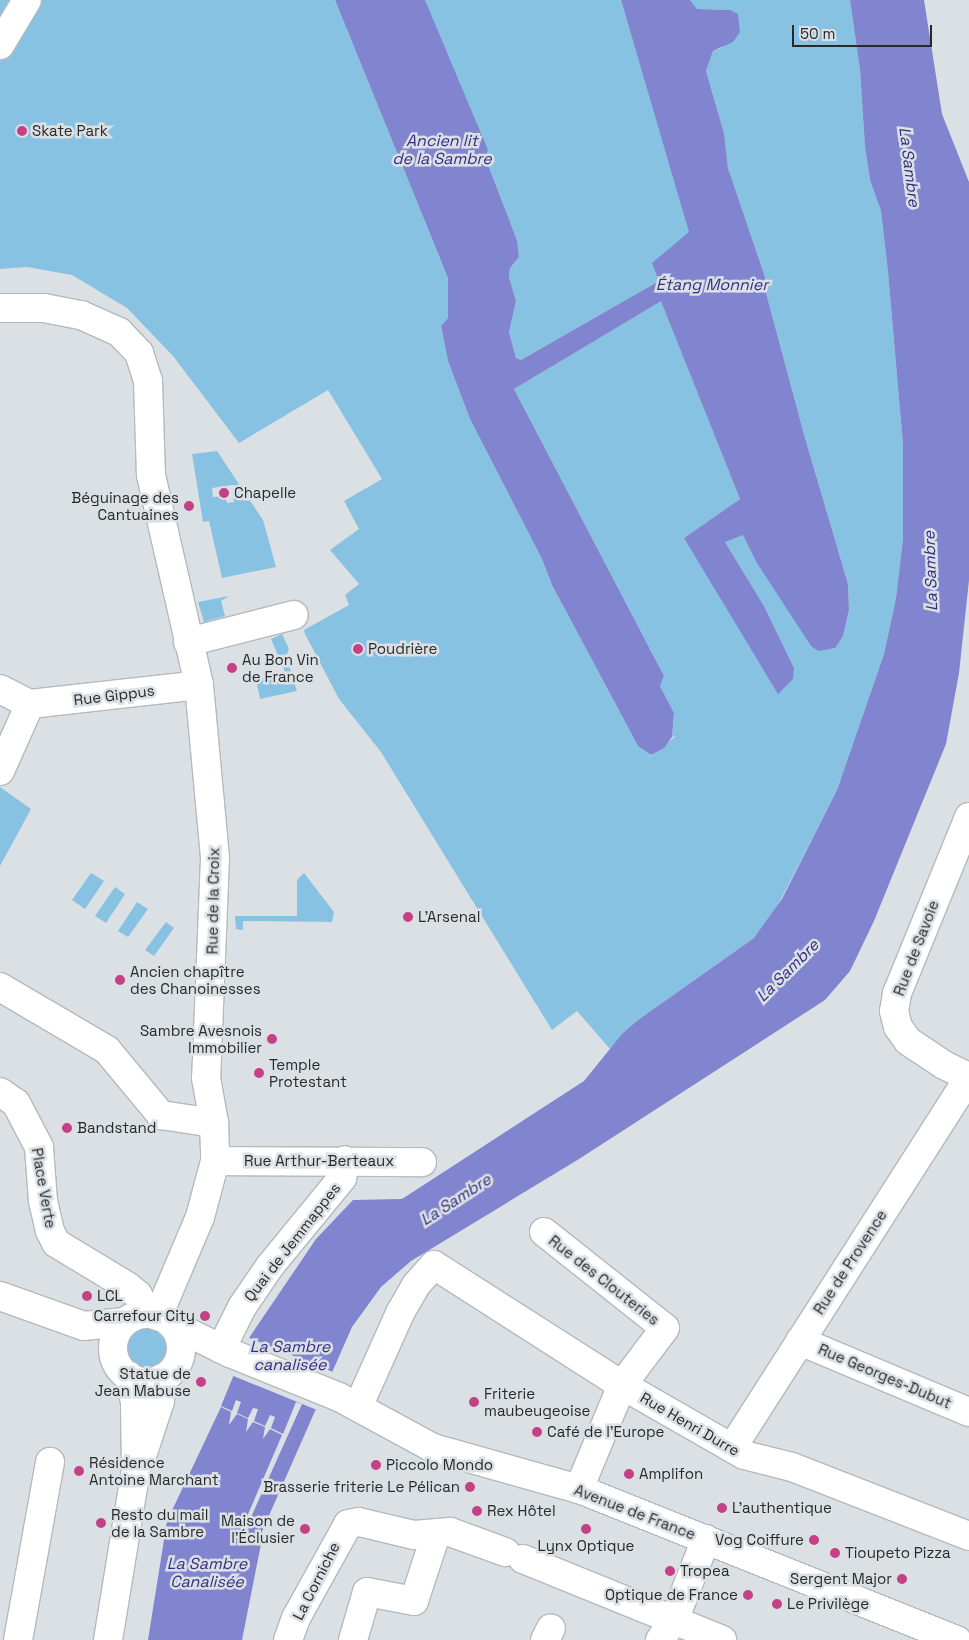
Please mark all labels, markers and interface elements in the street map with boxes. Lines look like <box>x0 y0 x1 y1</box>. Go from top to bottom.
scale bar <box>794 15 934 47</box>
text: 50 m <box>800 24 835 43</box>
place label: Skate Park <box>32 122 108 140</box>
marker: Skate Park <box>16 125 28 137</box>
water label: La Sambre <box>895 126 923 208</box>
water label: Ancien lit de la Sambre <box>392 131 492 169</box>
water label: Étang Monnier <box>656 275 768 295</box>
place label: Chapelle <box>234 484 296 502</box>
marker: Chapelle <box>218 487 230 499</box>
place label: Béguinage des Cantuaines <box>71 488 179 523</box>
marker: Béguinage des Cantuaines <box>183 500 195 512</box>
water label: La Sambre <box>920 531 942 611</box>
place label: Poudrière <box>368 640 437 658</box>
marker: Poudrière <box>352 643 364 655</box>
place label: Au Bon Vin de France <box>242 650 319 685</box>
marker: Au Bon Vin de France <box>226 662 238 674</box>
street label: Rue Gippus <box>73 681 155 709</box>
street label: Rue de la Croix <box>203 847 223 955</box>
street label: Rue de Savoie <box>890 898 942 998</box>
place label: L'Arsenal <box>418 908 480 926</box>
marker: L'Arsenal <box>402 911 414 923</box>
water label: La Sambre <box>753 936 823 1006</box>
place label: Ancien chapître des Chanoinesses <box>130 962 261 997</box>
marker: Ancien chapître des Chanoinesses <box>114 974 126 986</box>
place label: Sambre Avesnois Immobilier <box>140 1021 262 1056</box>
marker: Sambre Avesnois Immobilier <box>266 1033 278 1045</box>
place label: Temple Protestant <box>269 1055 347 1090</box>
marker: Temple Protestant <box>253 1067 265 1079</box>
place label: Bandstand <box>77 1119 156 1137</box>
marker: Bandstand <box>61 1122 73 1134</box>
street label: Place Verte <box>28 1146 60 1230</box>
street label: Rue Arthur-Berteaux <box>244 1152 394 1170</box>
water label: La Sambre <box>417 1170 495 1230</box>
street label: Quai de Jemmappes <box>240 1179 344 1305</box>
street label: Rue de Provence <box>810 1206 890 1318</box>
street label: Rue des Clouteries <box>545 1231 663 1329</box>
place label: LCL <box>97 1287 123 1305</box>
marker: LCL <box>81 1290 93 1302</box>
place label: Carrefour City <box>94 1307 195 1325</box>
marker: Carrefour City <box>199 1310 211 1322</box>
water label: La Sambre canalisée <box>250 1337 330 1375</box>
street label: Rue Georges-Dubut <box>816 1340 954 1412</box>
place label: Statue de Jean Mabuse <box>95 1364 191 1399</box>
marker: Statue de Jean Mabuse <box>195 1376 207 1388</box>
place label: Friterie maubeugeoise <box>484 1384 590 1419</box>
street label: Rue Henri Durre <box>637 1388 743 1460</box>
marker: Friterie maubeugeoise <box>468 1396 480 1408</box>
place label: Café de l'Europe <box>547 1423 664 1441</box>
marker: Café de l'Europe <box>531 1426 543 1438</box>
place label: Résidence Antoine Marchant <box>89 1453 219 1488</box>
place label: Piccolo Mondo <box>386 1456 493 1474</box>
marker: Piccolo Mondo <box>370 1459 382 1471</box>
marker: Résidence Antoine Marchant <box>73 1465 85 1477</box>
place label: Amplifon <box>639 1465 703 1483</box>
marker: Amplifon <box>623 1468 635 1480</box>
place label: Brasserie friterie Le Pélican <box>263 1478 460 1496</box>
marker: Brasserie friterie Le Pélican <box>464 1481 476 1493</box>
street label: Avenue de France <box>572 1481 698 1543</box>
place label: L'authentique <box>732 1499 832 1517</box>
place label: Rex Hôtel <box>487 1502 556 1520</box>
marker: L'authentique <box>716 1502 728 1514</box>
place label: Resto du mail de la Sambre <box>111 1505 208 1540</box>
marker: Rex Hôtel <box>471 1505 483 1517</box>
place label: Maison de l’Éclusier <box>221 1511 295 1546</box>
marker: Resto du mail de la Sambre <box>95 1517 107 1529</box>
marker: Maison de l’Éclusier <box>299 1523 311 1535</box>
marker: Lynx Optique <box>580 1523 592 1535</box>
place label: Vog Coiffure <box>715 1531 804 1549</box>
marker: Vog Coiffure <box>808 1534 820 1546</box>
place label: Lynx Optique <box>538 1537 634 1555</box>
street label: La Corniche <box>289 1539 343 1623</box>
place label: Tioupeto Pizza <box>845 1544 951 1562</box>
marker: Tioupeto Pizza <box>829 1547 841 1559</box>
water label: La Sambre Canalisée <box>167 1554 247 1592</box>
place label: Tropea <box>680 1562 730 1580</box>
marker: Tropea <box>664 1565 676 1577</box>
place label: Sergent Major <box>790 1570 892 1588</box>
marker: Sergent Major <box>896 1573 908 1585</box>
place label: Optique de France <box>605 1586 738 1604</box>
marker: Optique de France <box>742 1589 754 1601</box>
place label: Le Privilège <box>787 1595 869 1613</box>
marker: Le Privilège <box>771 1598 783 1610</box>

